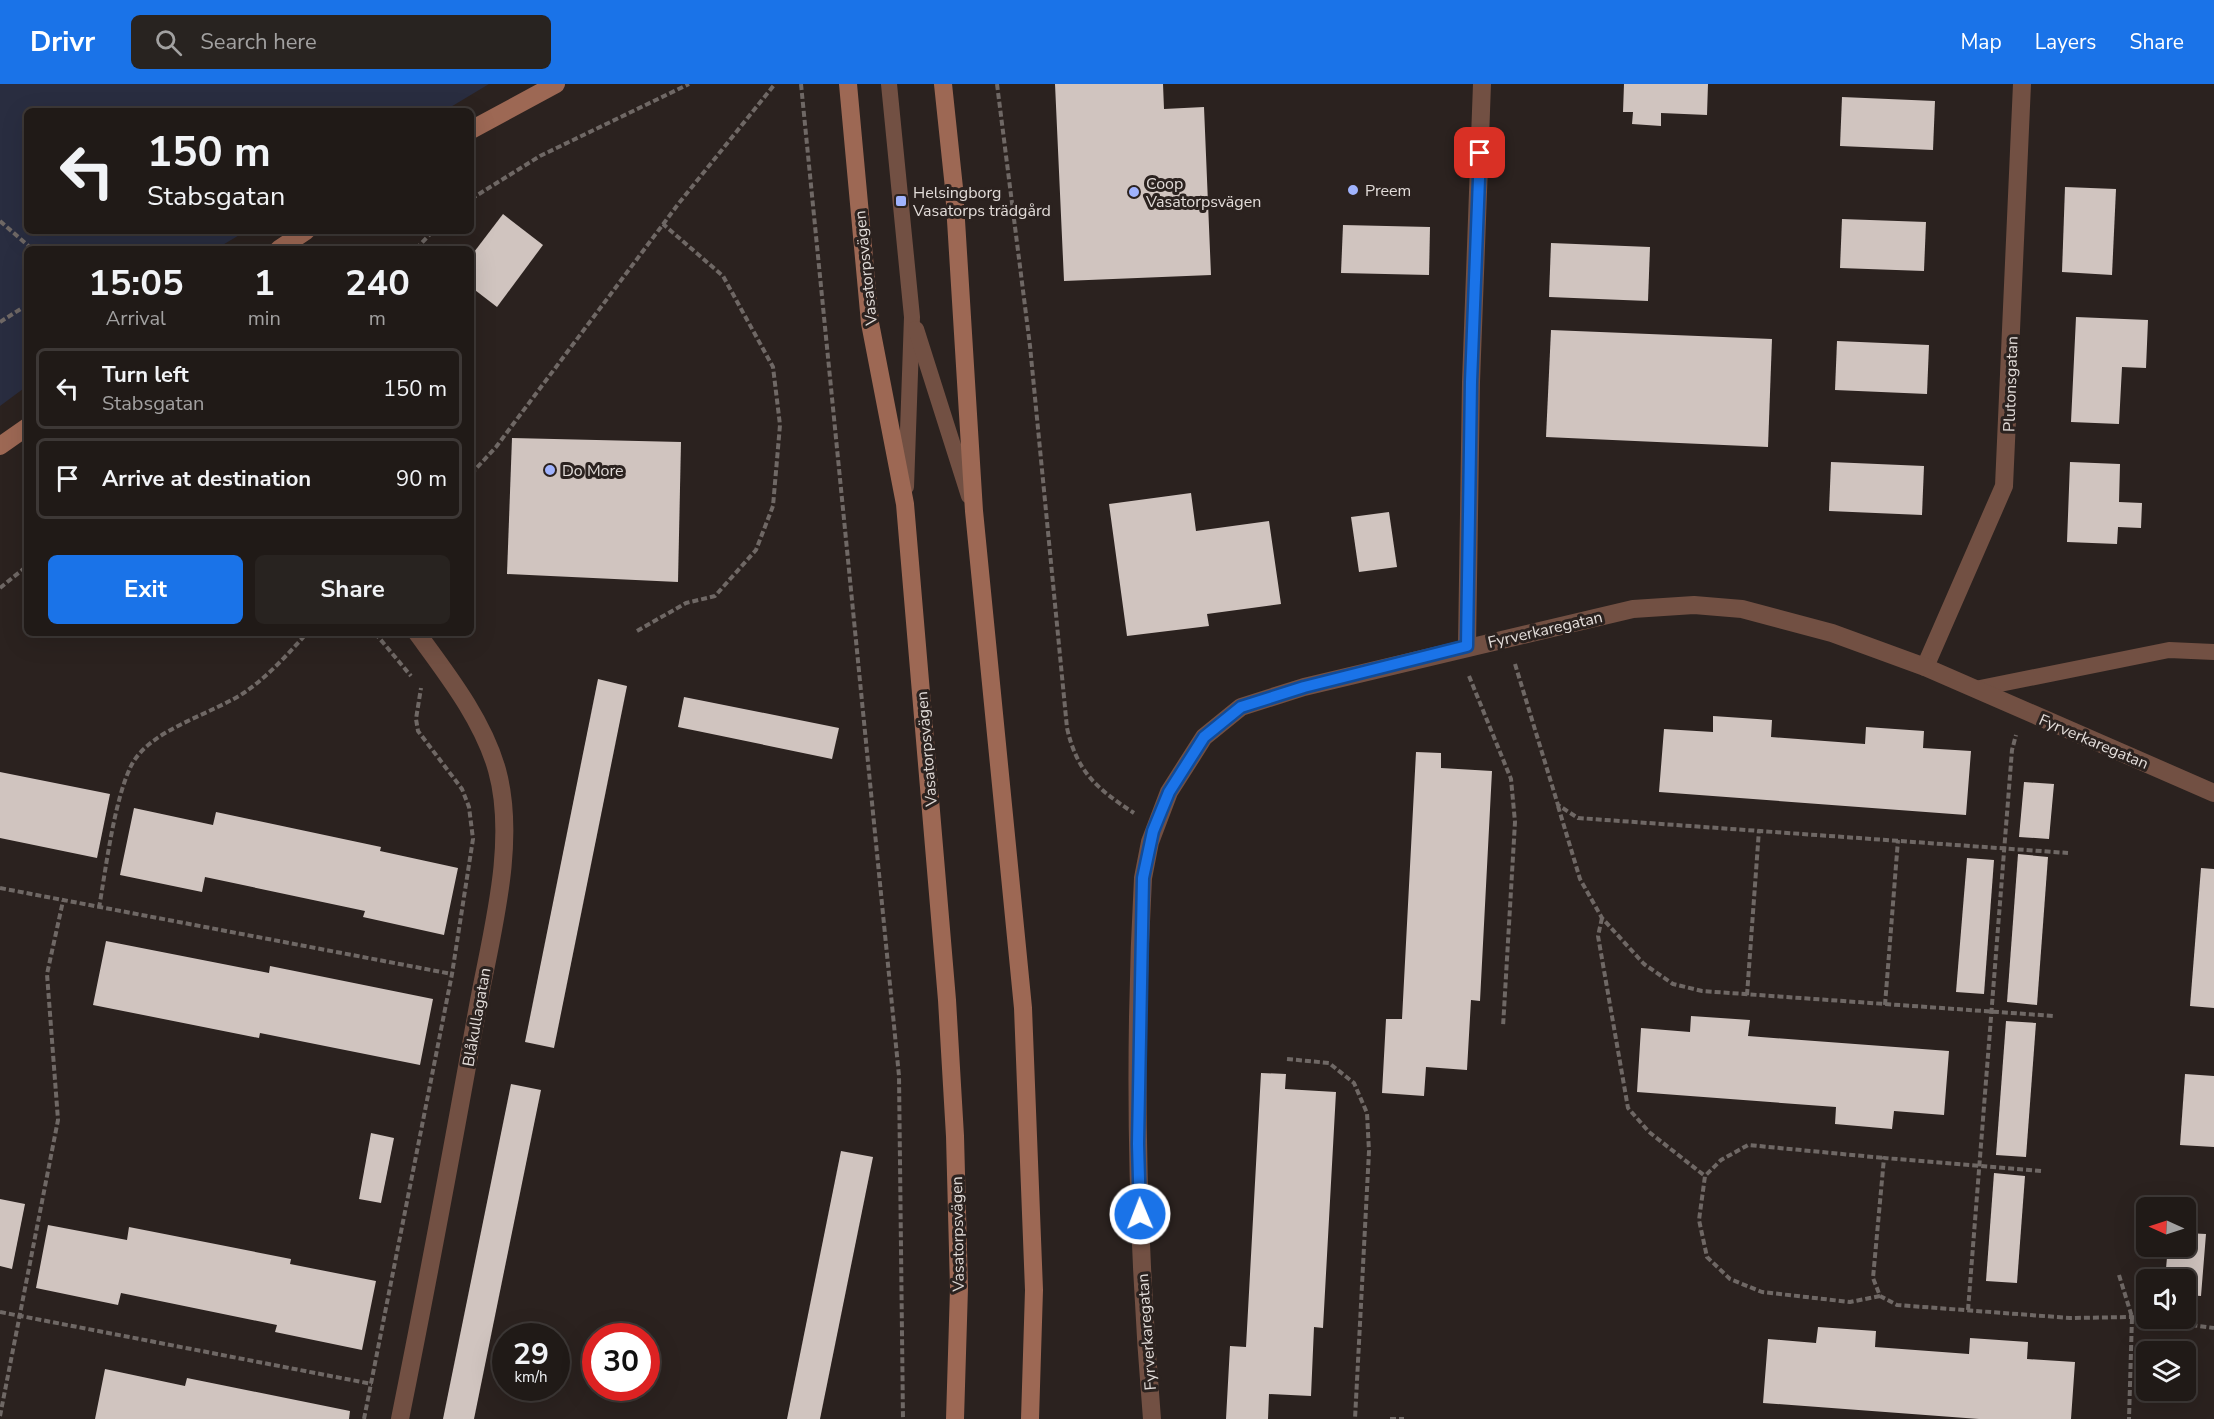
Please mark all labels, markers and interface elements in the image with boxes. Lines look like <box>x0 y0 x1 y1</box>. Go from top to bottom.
search box <box>131 15 551 69</box>
text: Drivr <box>30 23 95 61</box>
icon: search <box>152 26 185 59</box>
text: Search here <box>200 27 317 57</box>
text: Map <box>1960 28 2002 56</box>
text: Layers <box>2035 28 2096 56</box>
text: Share <box>2129 28 2184 56</box>
text: 150 m <box>147 124 271 181</box>
pin <box>1454 127 1505 178</box>
icon: left <box>48 132 126 210</box>
icon: arrive <box>1463 136 1496 169</box>
place label: Coop Vasatorpsvägen <box>1145 173 1261 213</box>
text: Stabsgatan <box>147 178 285 215</box>
place label: Preem <box>1365 180 1411 202</box>
place label: Helsingborg Vasatorps trädgård <box>912 182 1051 222</box>
marker: Preem <box>1346 183 1360 197</box>
marker: Coop Vasatorpsvägen <box>1127 185 1141 199</box>
marker: Helsingborg Vasatorps trädgård <box>894 194 908 208</box>
street label: Vasatorpsvägen <box>849 209 883 327</box>
text: 15:05 <box>88 259 184 308</box>
text: 1 <box>253 259 275 308</box>
text: 240 <box>345 259 410 308</box>
text: Arrival <box>106 305 166 332</box>
text: min <box>248 305 281 332</box>
text: m <box>369 305 386 332</box>
street label: Plutonsgatan <box>1998 336 2024 432</box>
text: Turn left <box>102 360 189 390</box>
icon: left <box>51 372 84 405</box>
text: 150 m <box>383 374 447 404</box>
text: Stabsgatan <box>102 390 204 417</box>
place label: Do More <box>562 460 624 482</box>
icon: arrive <box>51 462 84 495</box>
marker: Do More <box>543 463 557 477</box>
text: Arrive at destination <box>102 464 311 494</box>
text: 90 m <box>396 464 447 494</box>
button: Exit <box>48 555 243 624</box>
button: Share <box>255 555 450 624</box>
street label: Fyrverkaregatan <box>1486 606 1605 654</box>
street label: Vasatorpsvägen <box>911 691 943 808</box>
street label: Fyrverkaregatan <box>2035 709 2152 775</box>
street label: Blåkullagatan <box>457 966 496 1068</box>
street label: Vasatorpsvägen <box>946 1176 970 1293</box>
position arrow <box>1108 1182 1172 1246</box>
north arrow <box>2136 1197 2196 1257</box>
map controls <box>2136 1197 2196 1401</box>
button: sound <box>2136 1269 2196 1329</box>
street label: Fyrverkaregatan <box>1132 1273 1162 1391</box>
speed limit sign: 30 <box>582 1323 660 1401</box>
text: 29 <box>513 1334 549 1375</box>
button: layers <box>2136 1341 2196 1401</box>
text: km/h <box>514 1367 548 1387</box>

